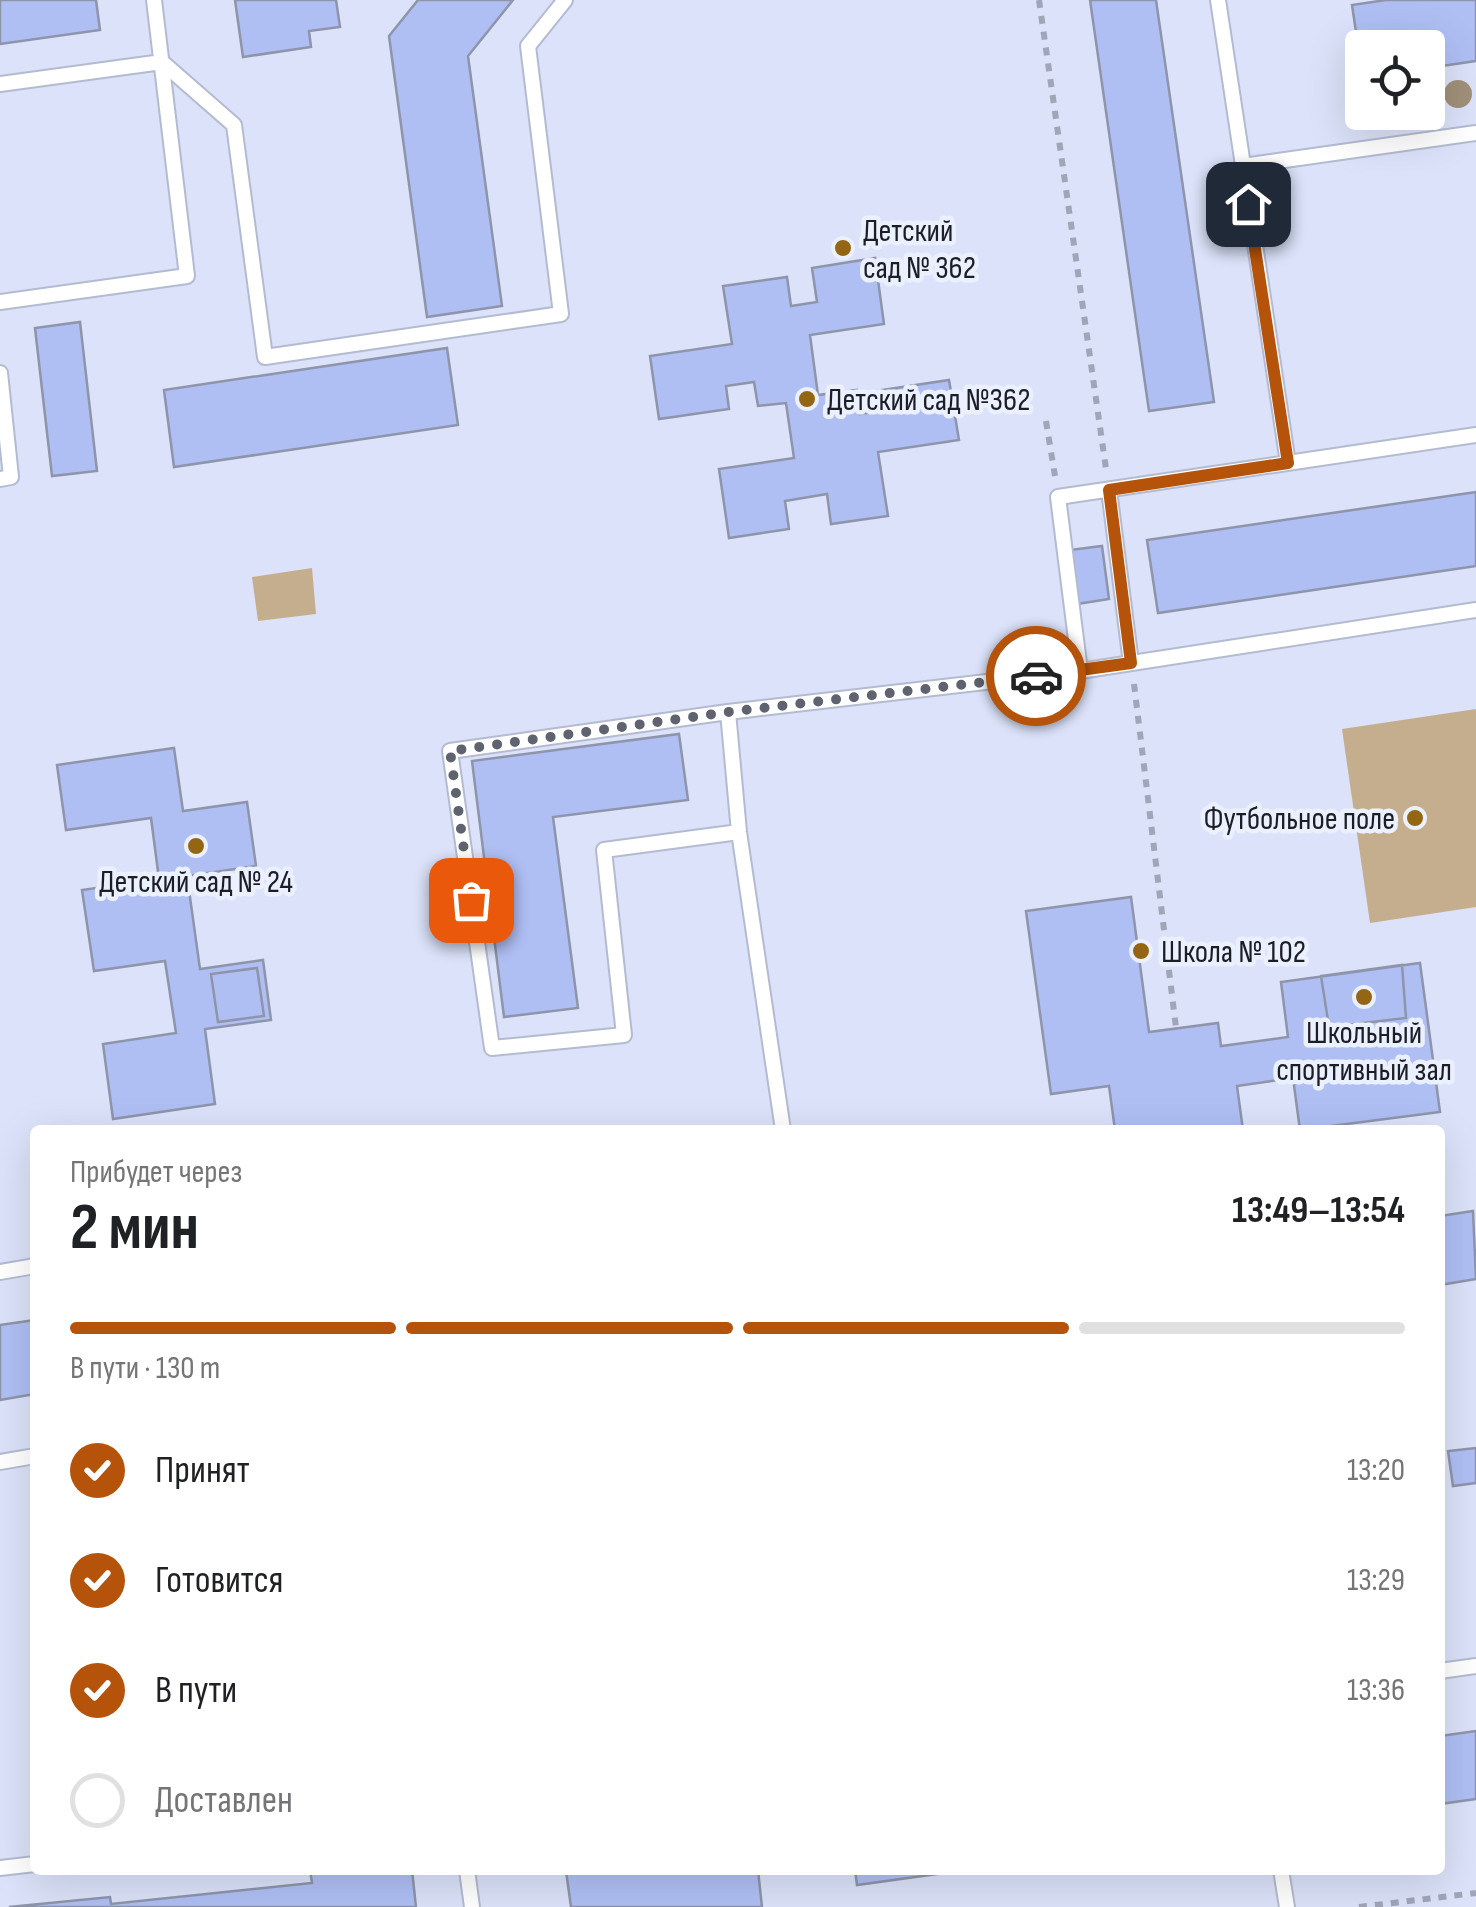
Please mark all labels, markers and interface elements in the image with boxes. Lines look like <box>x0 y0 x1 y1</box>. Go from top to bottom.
map controls <box>1345 30 1445 130</box>
button: locate <box>1345 30 1445 130</box>
pin <box>1206 162 1291 247</box>
icon: home <box>1221 177 1276 232</box>
place label: Детский сад № 362 <box>863 212 976 288</box>
marker: Детский сад № 362 <box>832 237 854 259</box>
place label: Детский сад №362 <box>827 381 1030 420</box>
marker: Детский сад №362 <box>796 388 818 410</box>
courier <box>986 626 1086 726</box>
icon: car <box>1009 649 1064 704</box>
place label: Футбольное поле <box>1203 800 1395 839</box>
marker: Футбольное поле <box>1404 807 1426 829</box>
marker: Детский сад № 24 <box>185 835 207 857</box>
pin <box>429 858 514 943</box>
place label: Детский сад № 24 <box>99 863 293 902</box>
icon: bag <box>444 873 499 928</box>
place label: Школа № 102 <box>1161 933 1306 972</box>
marker: Школа № 102 <box>1130 940 1152 962</box>
marker: Школьный спортивный зал <box>1353 986 1375 1008</box>
place label: Школьный спортивный зал <box>1276 1014 1452 1090</box>
text: Прибудет через <box>70 1153 242 1192</box>
text: 13:49–13:54 <box>1232 1188 1405 1233</box>
text: 2 мин <box>70 1190 199 1268</box>
text: В пути · 130 m <box>70 1349 220 1388</box>
icon: check <box>70 1443 125 1498</box>
text: Принят <box>155 1448 250 1493</box>
text: 13:20 <box>1347 1451 1405 1490</box>
icon: check <box>70 1553 125 1608</box>
text: Готовится <box>155 1558 284 1603</box>
text: 13:29 <box>1347 1561 1405 1600</box>
icon: check <box>70 1663 125 1718</box>
text: В пути <box>155 1668 237 1713</box>
text: 13:36 <box>1347 1671 1405 1710</box>
text: Доставлен <box>155 1778 293 1823</box>

